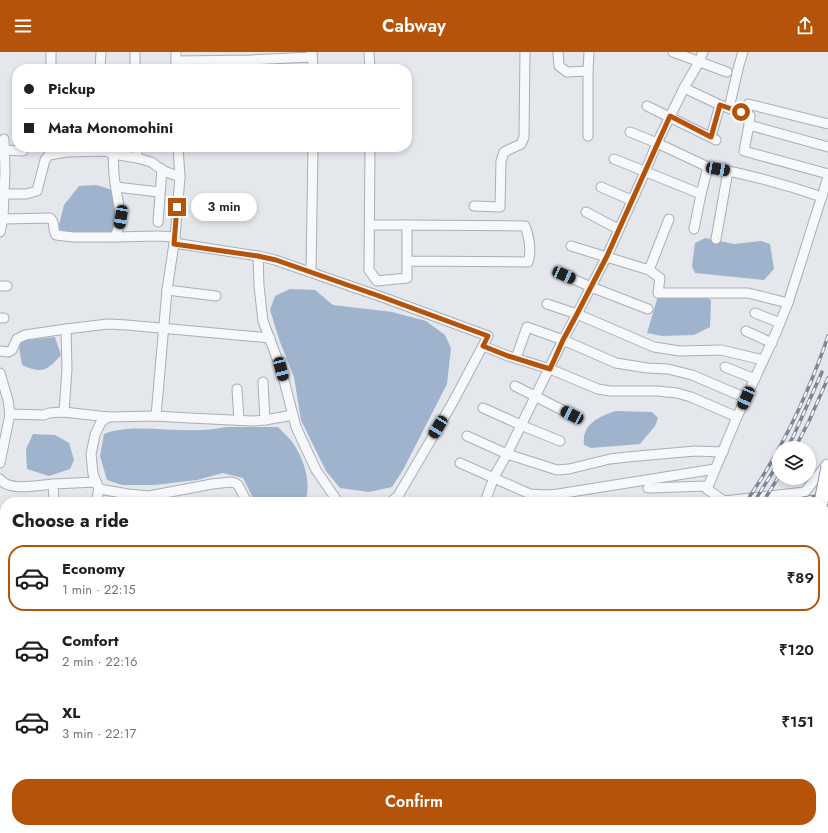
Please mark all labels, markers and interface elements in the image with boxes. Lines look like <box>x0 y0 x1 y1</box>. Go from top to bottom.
text: Cabway <box>382 13 446 39</box>
icon: menu <box>12 15 34 37</box>
icon: share <box>794 15 816 37</box>
text: Pickup <box>48 78 95 100</box>
route start <box>732 103 750 121</box>
text: Mata Monomohini <box>48 117 173 139</box>
car <box>705 161 731 177</box>
callout: 3 min <box>191 193 257 221</box>
text: 3 min <box>208 197 240 216</box>
route end <box>168 198 186 216</box>
car <box>113 204 129 230</box>
car <box>551 265 577 285</box>
car <box>272 356 290 382</box>
car <box>736 385 756 411</box>
car <box>559 404 585 426</box>
car <box>427 414 449 440</box>
map controls <box>772 441 816 485</box>
button: layers <box>772 441 816 485</box>
text: Choose a ride <box>12 508 129 534</box>
text: Economy <box>62 558 125 580</box>
icon: car <box>14 560 50 596</box>
text: ₹89 <box>787 567 814 589</box>
text: 1 min · 22:15 <box>62 580 136 599</box>
text: Comfort <box>62 630 119 652</box>
icon: car <box>14 632 50 668</box>
text: ₹120 <box>779 639 814 661</box>
text: 2 min · 22:16 <box>62 652 137 671</box>
text: XL <box>62 702 80 724</box>
icon: car <box>14 704 50 740</box>
text: ₹151 <box>781 711 814 733</box>
text: 3 min · 22:17 <box>62 724 136 743</box>
button: Confirm <box>12 779 816 825</box>

